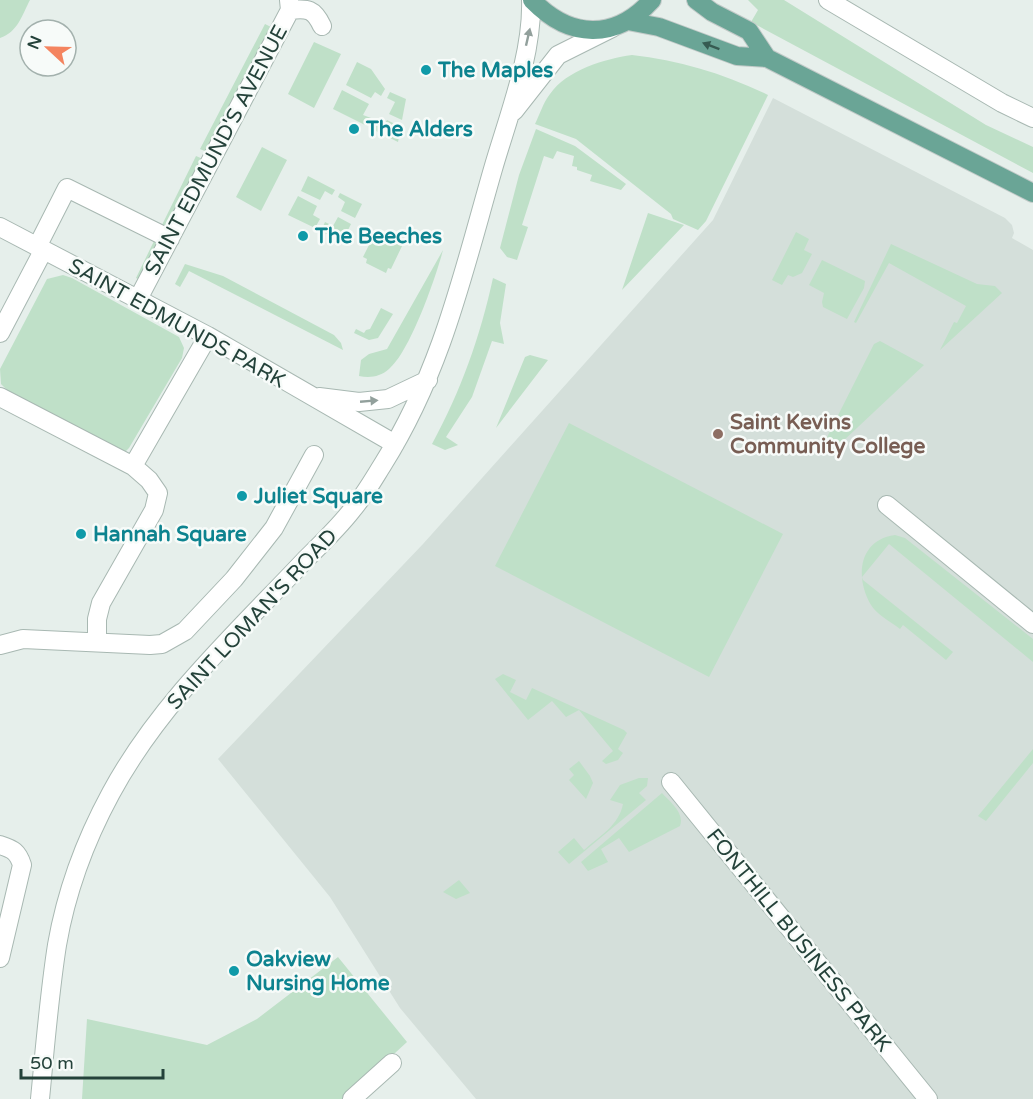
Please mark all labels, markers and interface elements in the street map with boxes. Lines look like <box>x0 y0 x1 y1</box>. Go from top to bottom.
north arrow <box>18 18 78 78</box>
street label: SAINT EDMUND'S AVENUE <box>140 21 293 280</box>
one-way arrow <box>524 28 534 46</box>
text: N <box>23 33 47 52</box>
one-way arrow <box>701 40 719 50</box>
place label: The Maples <box>437 58 553 83</box>
marker: The Maples <box>419 63 433 77</box>
place label: The Alders <box>365 117 473 142</box>
marker: The Alders <box>347 122 361 136</box>
place label: The Beeches <box>314 224 442 249</box>
marker: The Beeches <box>296 229 310 243</box>
street label: SAINT EDMUNDS PARK <box>64 253 290 394</box>
one-way arrow <box>360 396 379 406</box>
place label: Saint Kevins Community College <box>730 410 926 459</box>
marker: Saint Kevins Community College <box>711 427 725 441</box>
place label: Juliet Square <box>253 484 383 509</box>
marker: Juliet Square <box>235 489 249 503</box>
place label: Hannah Square <box>93 522 247 547</box>
street label: SAINT LOMAN'S ROAD <box>162 524 343 715</box>
marker: Hannah Square <box>74 527 88 541</box>
street label: FONTHILL BUSINESS PARK <box>701 824 896 1057</box>
place label: Oakview Nursing Home <box>246 947 390 996</box>
marker: Oakview Nursing Home <box>227 964 241 978</box>
scale bar <box>21 1042 164 1080</box>
text: 50 m <box>30 1052 74 1074</box>

